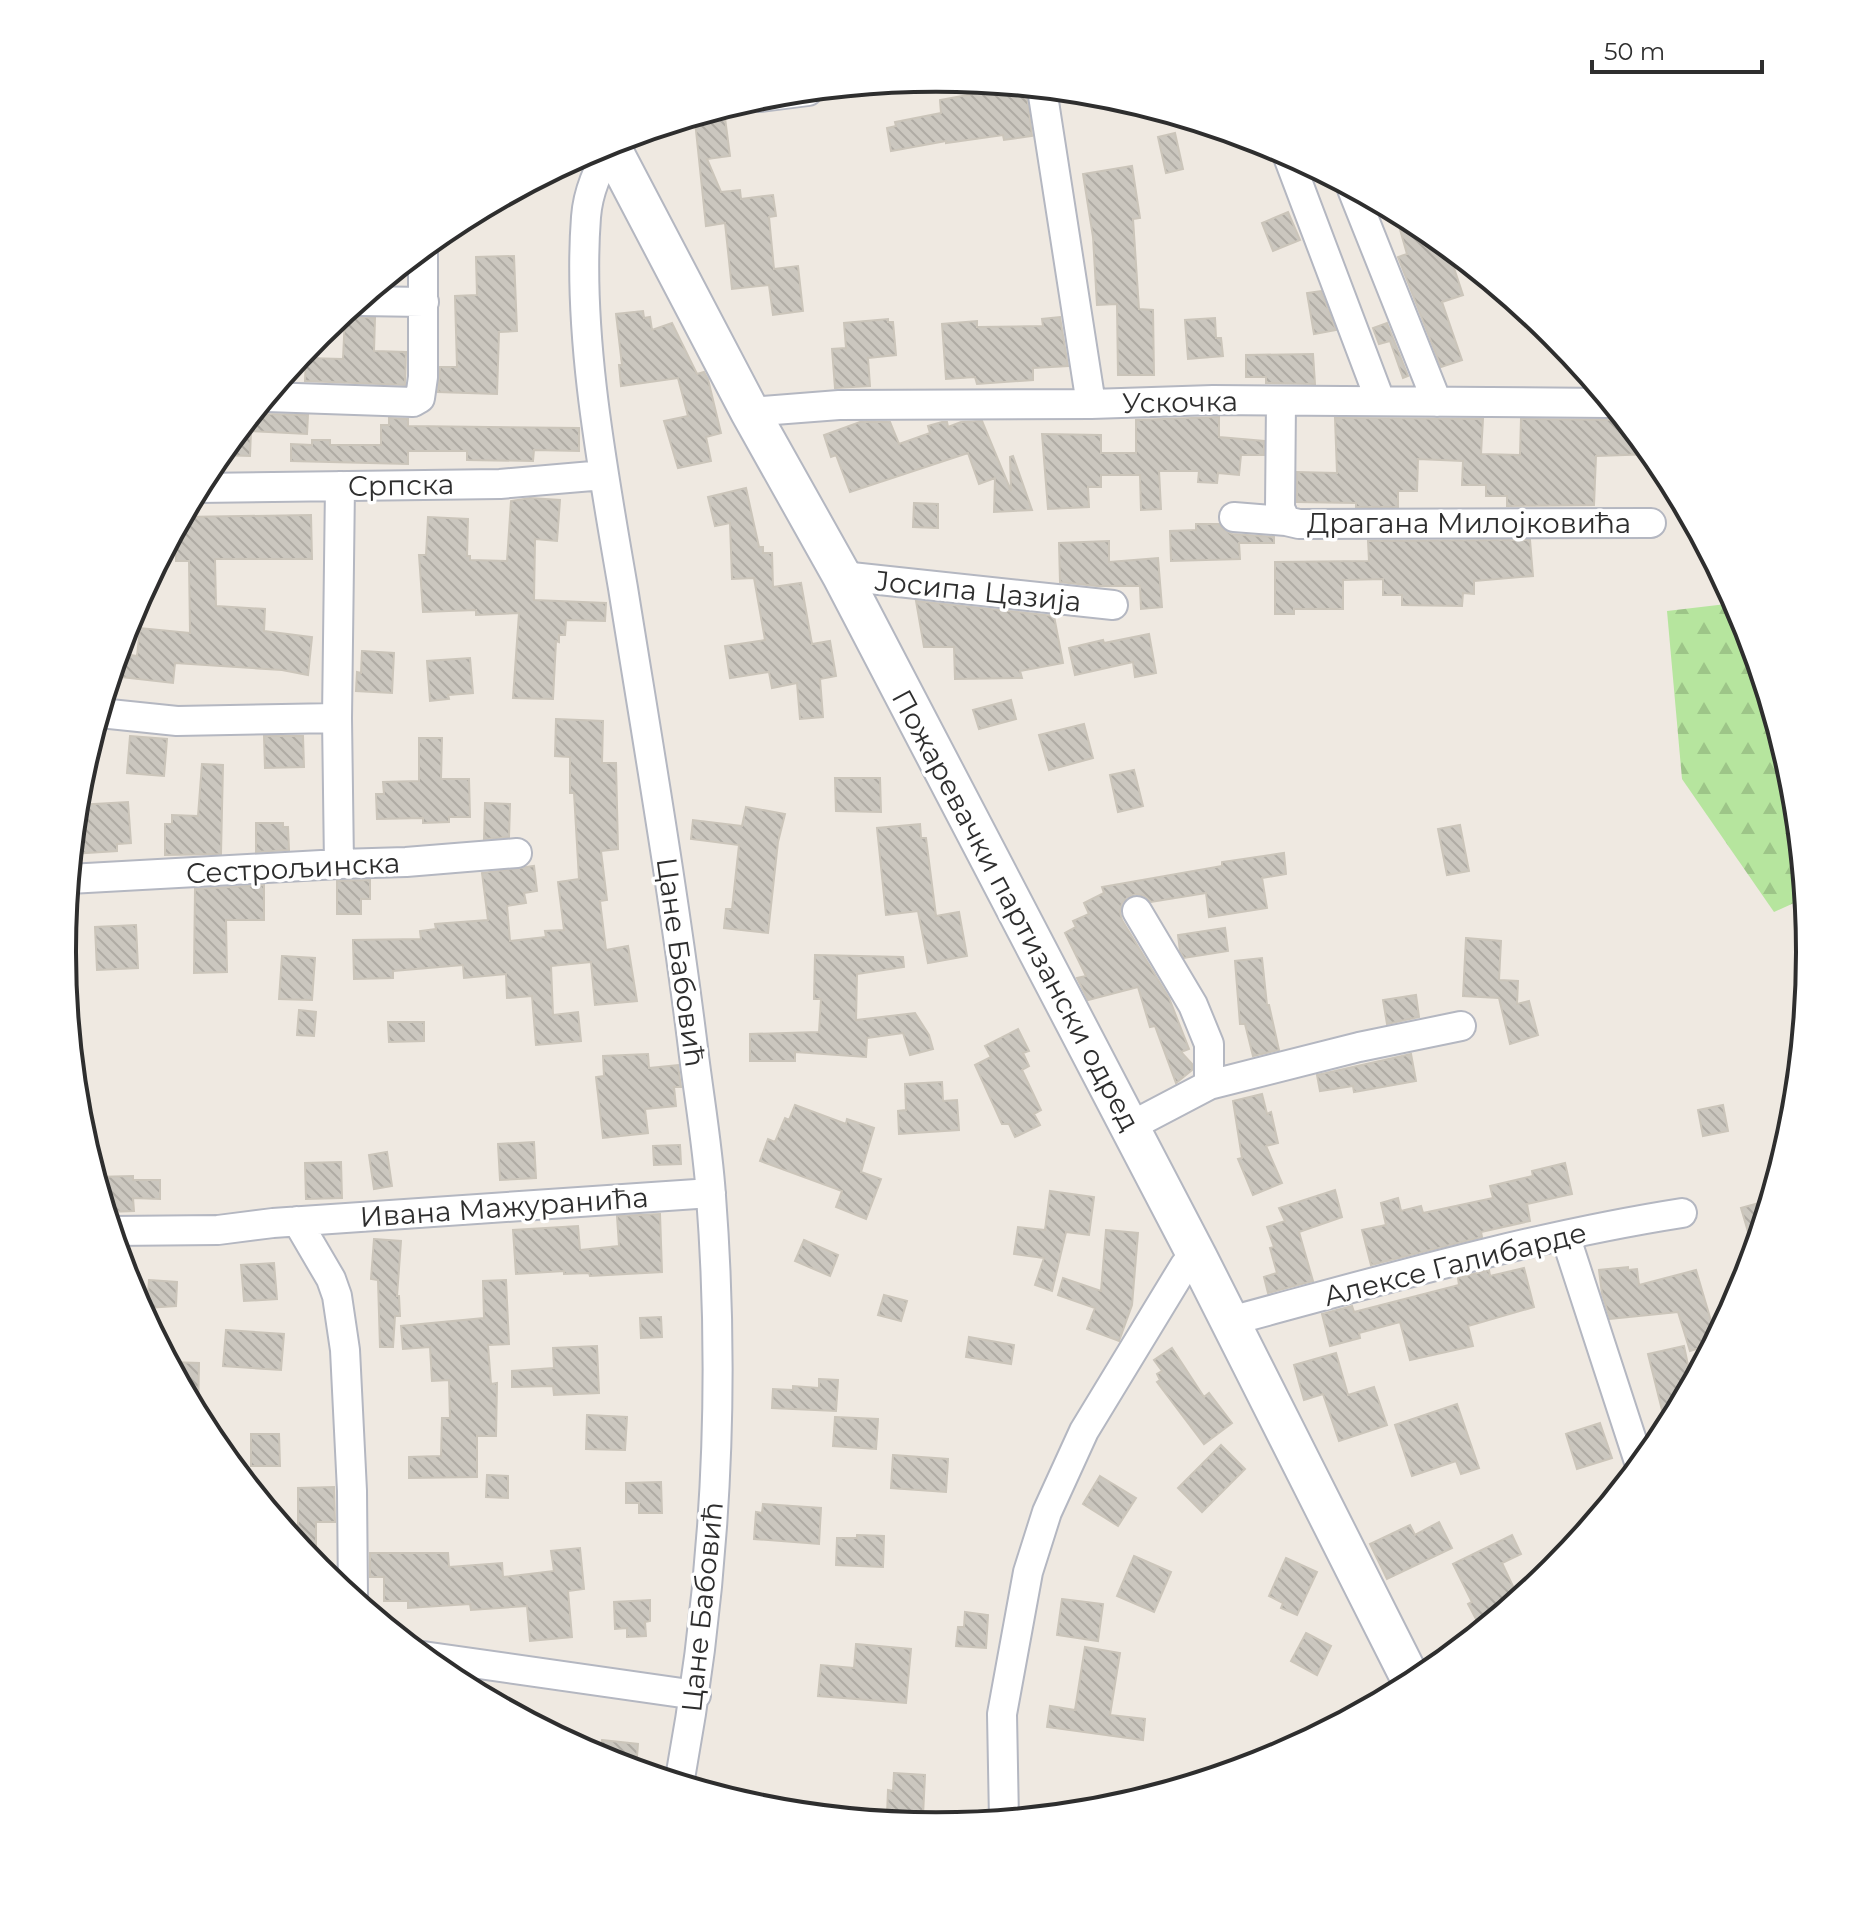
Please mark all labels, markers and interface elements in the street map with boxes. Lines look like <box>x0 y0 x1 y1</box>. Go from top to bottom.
scale bar <box>1592 24 1762 74</box>
text: 50 m <box>1604 37 1665 66</box>
street label: Ускочка <box>1122 384 1238 420</box>
street label: Српска <box>348 467 454 503</box>
street label: Драгана Милојковића <box>1307 506 1631 540</box>
street label: Јосипа Цазија <box>873 563 1083 619</box>
street label: Пожаревачки партизански одред <box>885 684 1147 1136</box>
street label: Сестрољинска <box>185 845 401 891</box>
street label: Цане Бабовић <box>649 855 713 1069</box>
street label: Ивана Мажуранића <box>359 1180 649 1234</box>
street label: Алексе Галибарде <box>1320 1215 1590 1313</box>
street label: Цане Бабовић <box>674 1500 730 1714</box>

